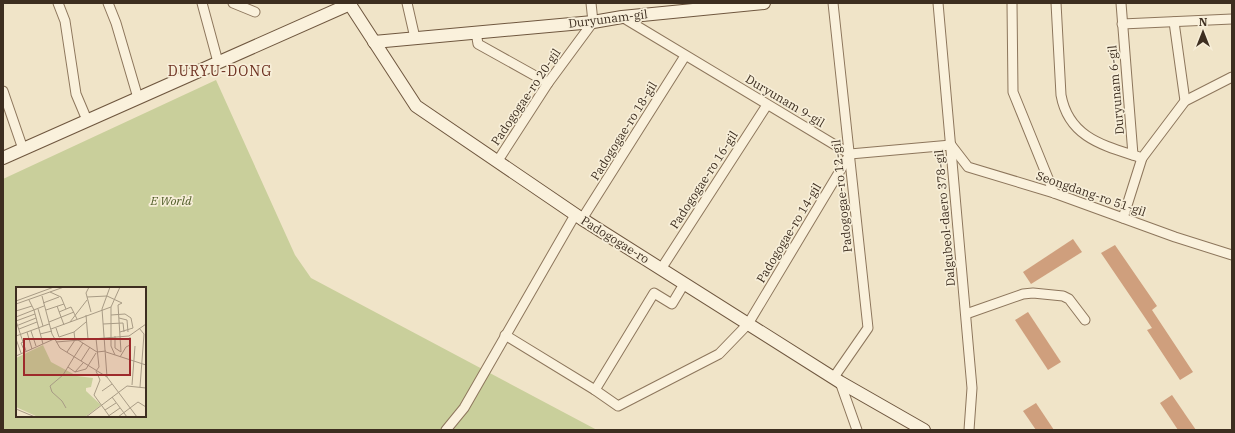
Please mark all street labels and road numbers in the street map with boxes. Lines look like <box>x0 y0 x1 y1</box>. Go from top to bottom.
street label: Duryunam-gil <box>567 6 649 31</box>
street label: Duryunam 6-gil <box>1104 44 1127 135</box>
street label: Padogogae-ro 20-gil <box>488 45 564 148</box>
street label: Duryunam 9-gil <box>743 71 828 130</box>
street label: Padogogae-ro 18-gil <box>587 78 660 183</box>
street label: Padogogae-ro 16-gil <box>666 128 741 231</box>
street label: Padogogae-ro 12-gil <box>828 138 855 253</box>
street label: Dalgubeol-daero 378-gil <box>931 149 958 287</box>
street label: Seongdang-ro 51-gil <box>1034 168 1148 219</box>
street label: Padogogae-ro 14-gil <box>753 180 824 285</box>
street label: Padogogae-ro <box>578 213 652 267</box>

